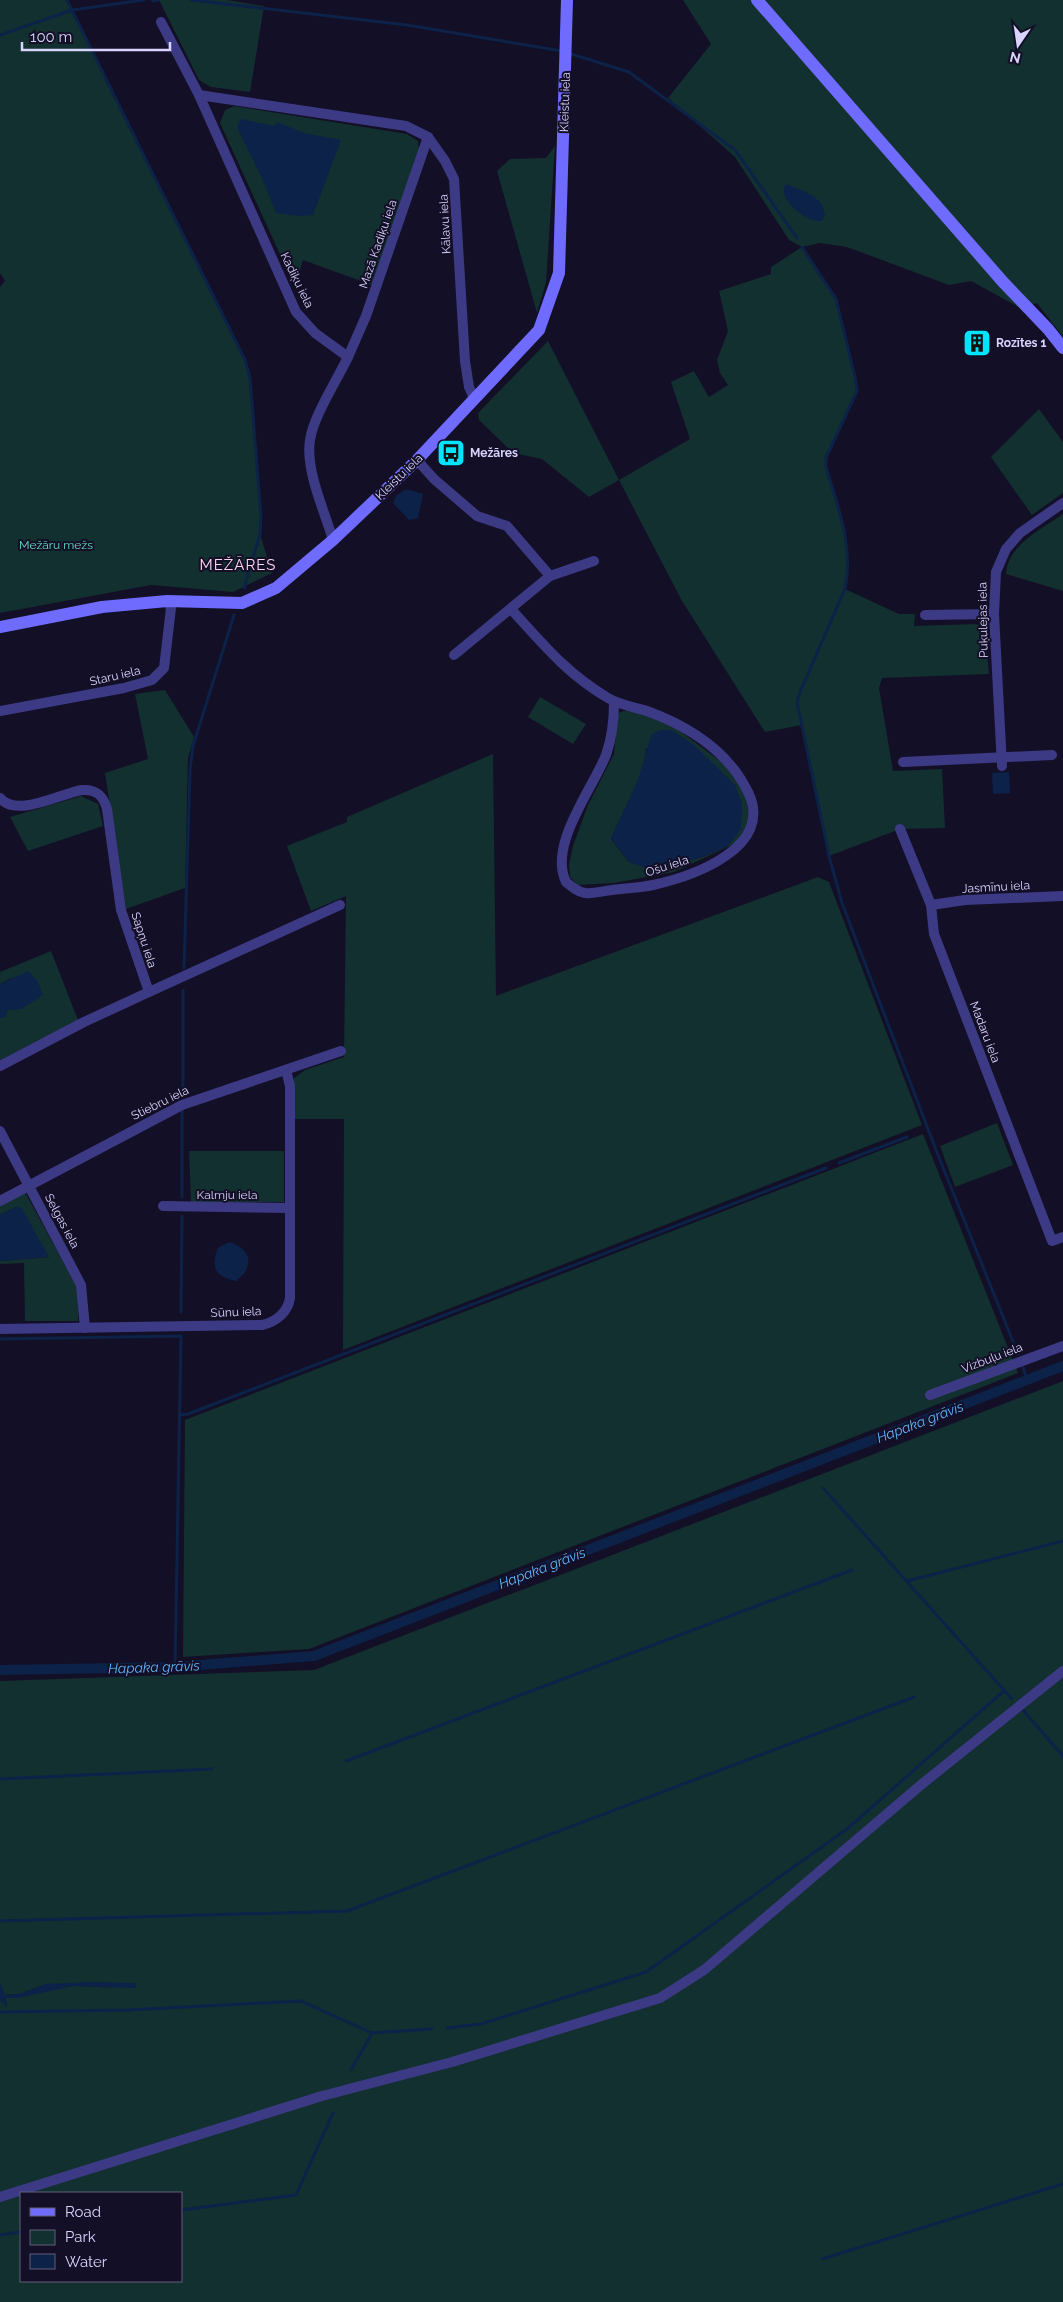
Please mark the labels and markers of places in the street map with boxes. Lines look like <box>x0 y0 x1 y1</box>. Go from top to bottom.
building icon: Rozītes 1 <box>962 328 992 358</box>
place label: Rozītes 1 <box>996 336 1046 350</box>
bus stop icon: Mežāres <box>436 438 466 468</box>
place label: Mežāres <box>470 446 518 460</box>

